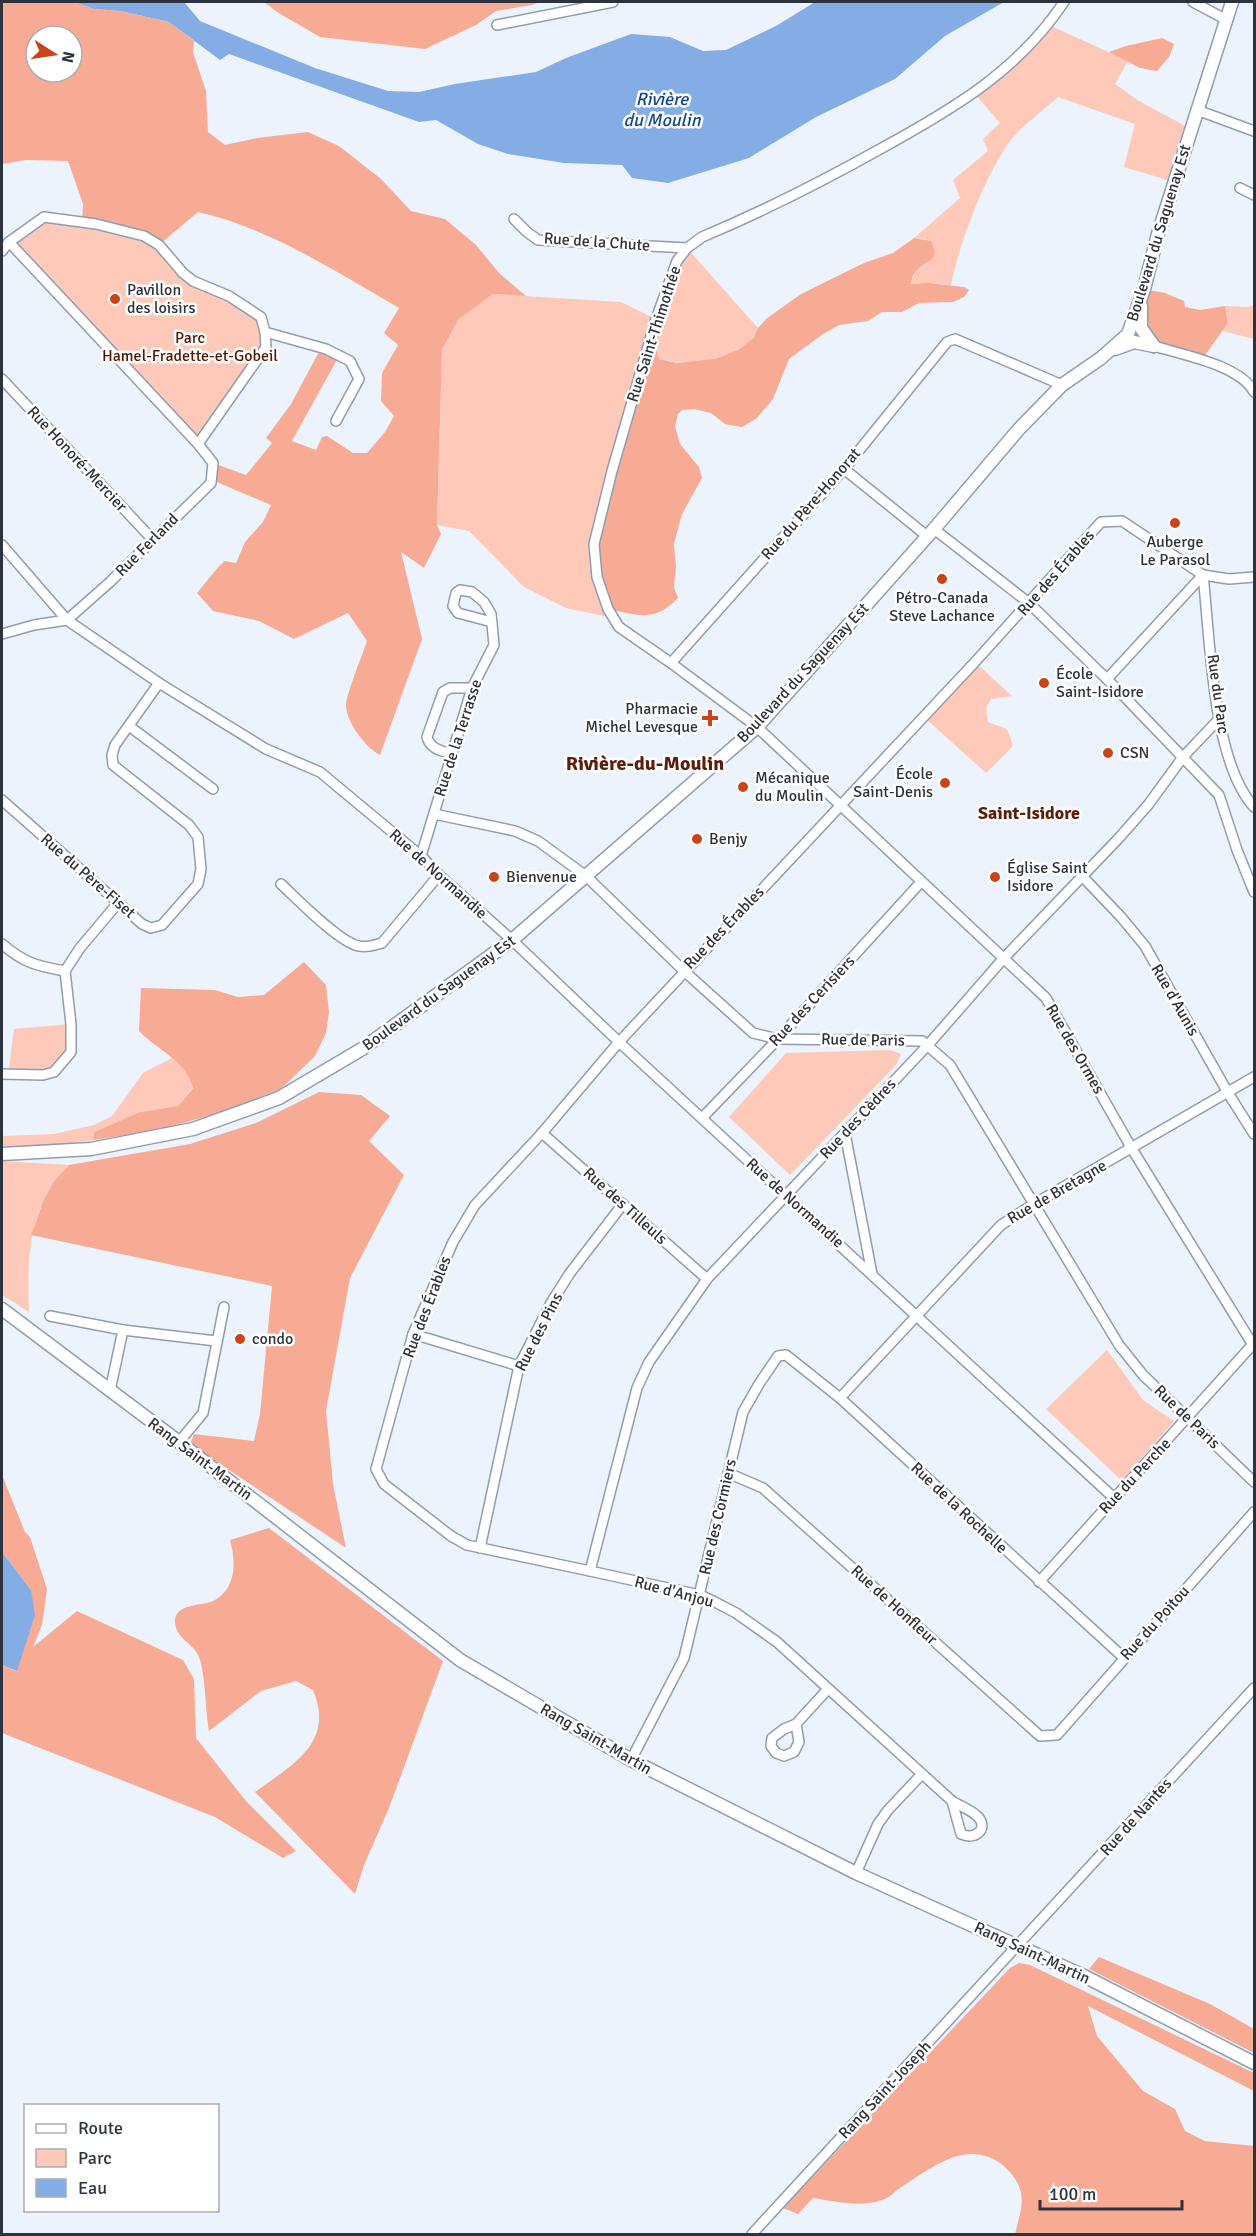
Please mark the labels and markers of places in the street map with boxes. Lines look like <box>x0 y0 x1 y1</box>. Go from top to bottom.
place label: Pavillon des loisirs <box>127 280 195 318</box>
marker: Pavillon des loisirs <box>108 292 122 306</box>
marker: Auberge Le Parasol <box>1168 516 1182 530</box>
place label: Auberge Le Parasol <box>1140 532 1210 570</box>
marker: Pétro-Canada Steve Lachance <box>935 572 949 586</box>
place label: Pétro-Canada Steve Lachance <box>889 588 995 626</box>
place label: École Saint-Isidore <box>1056 664 1144 702</box>
marker: École Saint-Isidore <box>1037 676 1051 690</box>
place label: Pharmacie Michel Levesque <box>585 699 698 737</box>
marker: Pharmacie Michel Levesque <box>703 711 717 725</box>
place label: CSN <box>1120 743 1150 763</box>
marker: CSN <box>1101 746 1115 760</box>
place label: École Saint-Denis <box>853 764 933 802</box>
place label: Mécanique du Moulin <box>755 768 830 806</box>
marker: École Saint-Denis <box>938 776 952 790</box>
marker: Mécanique du Moulin <box>736 780 750 794</box>
place label: Benjy <box>709 829 748 849</box>
marker: Benjy <box>690 832 704 846</box>
place label: Église Saint Isidore <box>1007 858 1088 896</box>
place label: Bienvenue <box>506 867 577 887</box>
marker: Bienvenue <box>487 870 501 884</box>
marker: Église Saint Isidore <box>988 870 1002 884</box>
place label: condo <box>252 1329 293 1349</box>
marker: condo <box>233 1332 247 1346</box>

